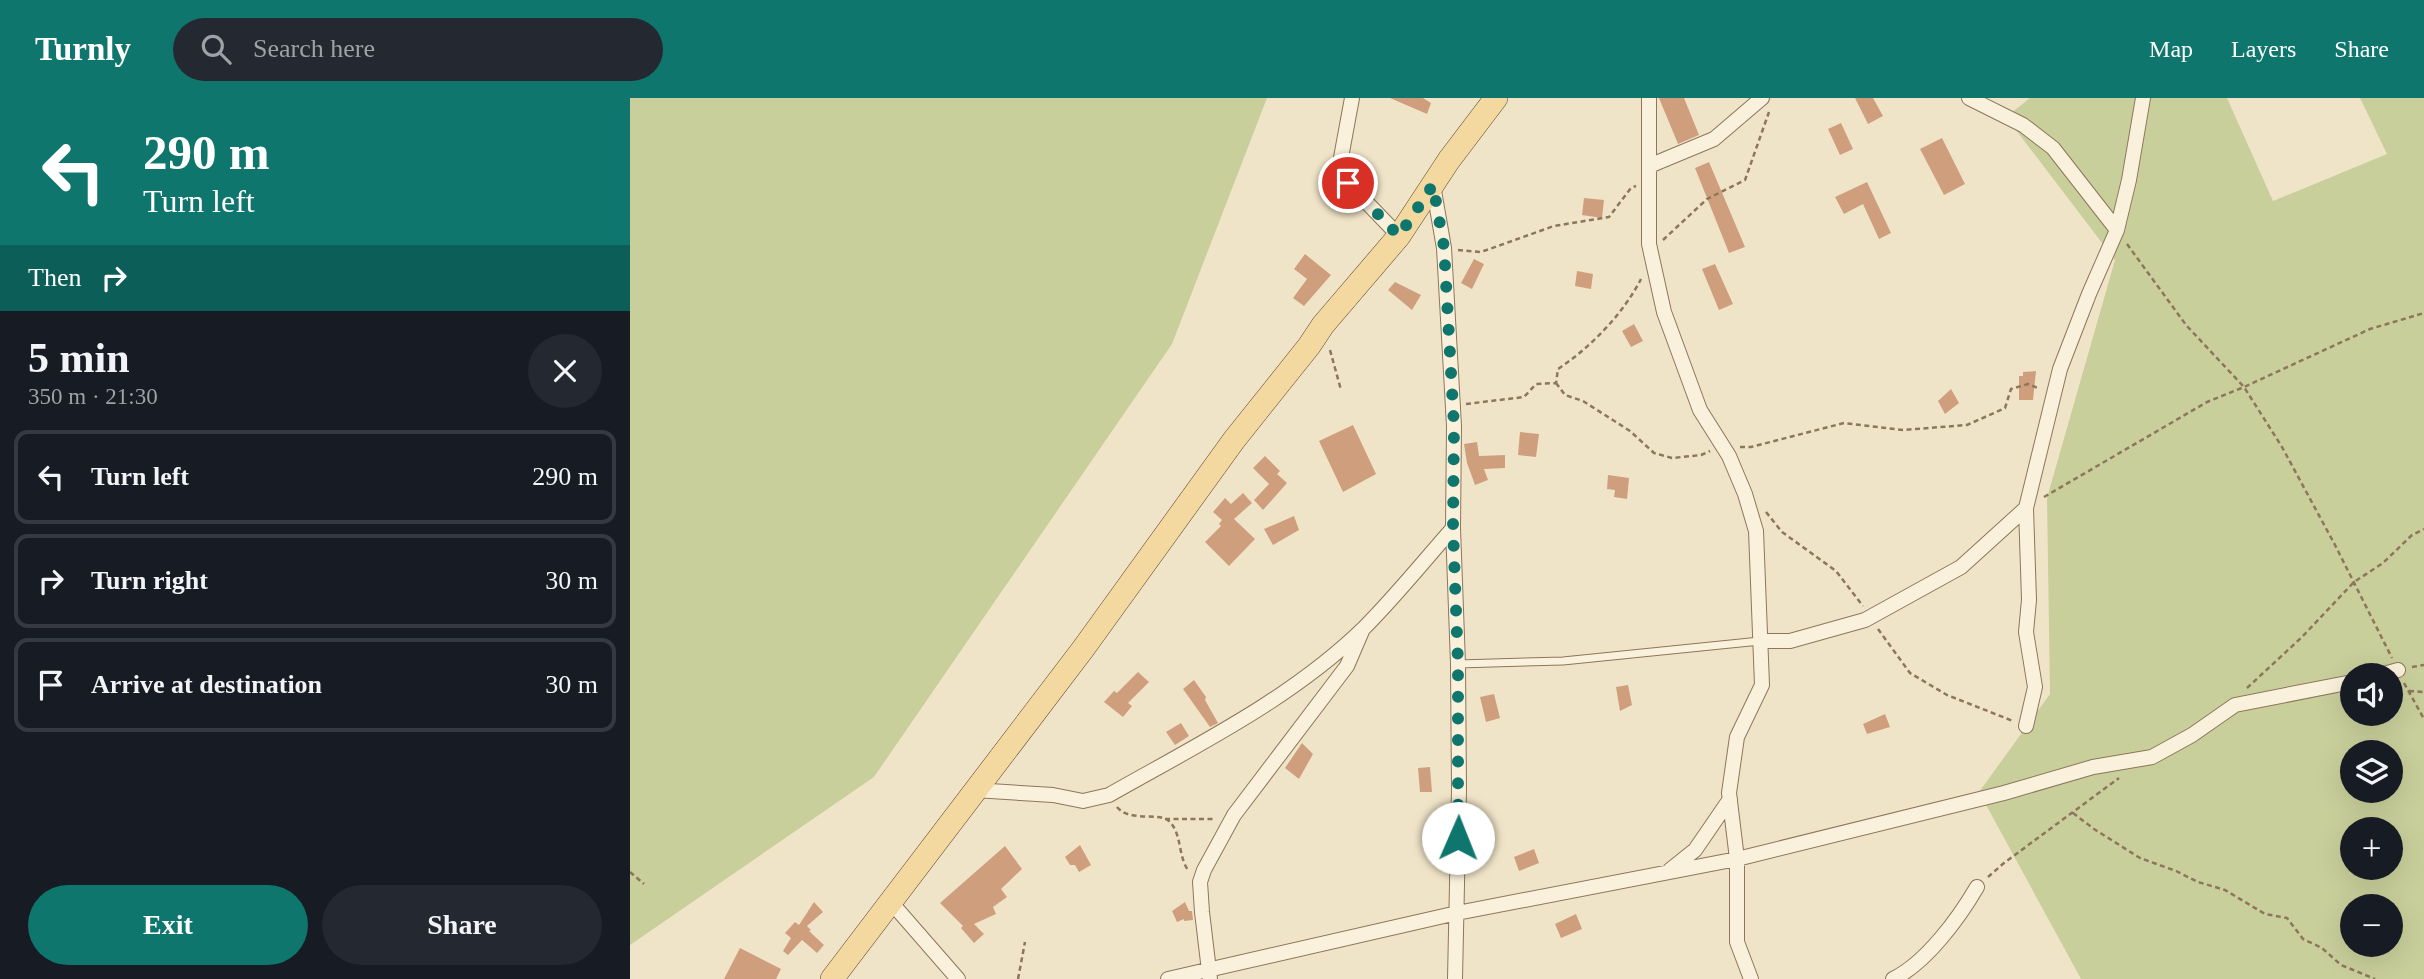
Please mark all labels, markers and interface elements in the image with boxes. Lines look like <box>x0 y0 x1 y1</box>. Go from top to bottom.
search box <box>173 18 663 81</box>
icon: search <box>197 30 235 68</box>
text: Turnly <box>35 31 131 67</box>
text: Search here <box>253 34 375 63</box>
text: Map <box>2149 36 2193 62</box>
text: Layers <box>2231 36 2296 62</box>
text: Share <box>2334 36 2389 62</box>
text: 290 m <box>143 125 270 180</box>
icon: left <box>28 126 119 217</box>
pin <box>1318 153 1378 213</box>
icon: arrive <box>1329 164 1367 202</box>
text: Turn left <box>143 183 255 219</box>
icon: right <box>95 259 133 297</box>
text: Then <box>28 263 81 292</box>
button: close <box>528 334 602 408</box>
text: 5 min <box>28 335 130 381</box>
text: 350 m · 21:30 <box>28 384 158 409</box>
icon: left <box>32 458 70 496</box>
text: Turn left <box>91 462 189 491</box>
text: 290 m <box>532 462 598 491</box>
icon: right <box>32 562 70 600</box>
text: Turn right <box>91 566 208 595</box>
text: 30 m <box>545 566 598 595</box>
map controls <box>2340 663 2403 957</box>
button: sound <box>2340 663 2403 726</box>
icon: arrive <box>32 666 70 704</box>
text: Arrive at destination <box>91 670 322 699</box>
text: 30 m <box>545 670 598 699</box>
button: layers <box>2340 740 2403 803</box>
position arrow <box>1421 801 1495 875</box>
button: + <box>2340 817 2403 880</box>
button: Exit <box>28 885 308 965</box>
button: Share <box>322 885 602 965</box>
button: − <box>2340 894 2403 957</box>

